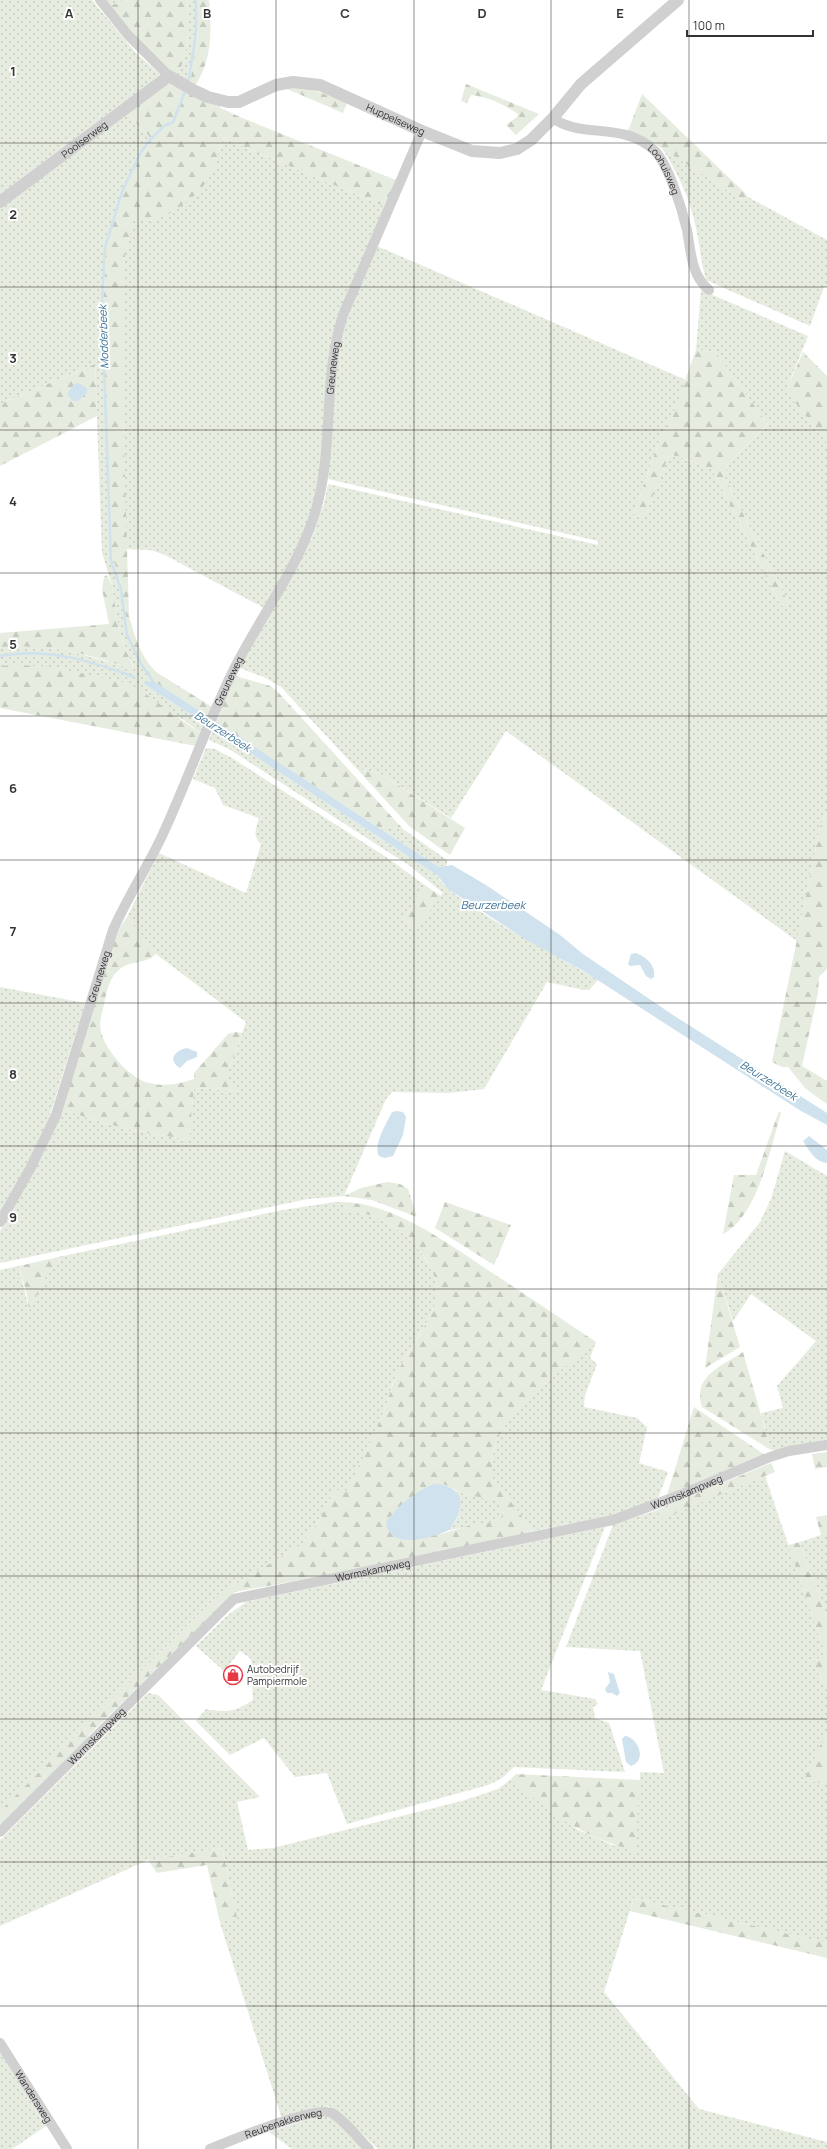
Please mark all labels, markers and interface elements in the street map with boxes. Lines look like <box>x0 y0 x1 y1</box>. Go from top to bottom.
text: A <box>65 4 74 22</box>
text: B <box>203 4 211 22</box>
text: C <box>340 4 350 22</box>
text: D <box>477 4 487 22</box>
text: E <box>616 4 624 22</box>
scale bar <box>687 12 813 38</box>
text: 100 m <box>693 17 725 34</box>
text: 1 <box>10 62 16 80</box>
street label: Huppelseweg <box>364 100 427 139</box>
street label: Poolserweg <box>58 117 110 161</box>
street label: Loohuisweg <box>645 141 683 197</box>
text: 2 <box>9 205 17 223</box>
water label: Modderbeek <box>94 303 112 369</box>
street label: Greuneweg <box>323 340 343 395</box>
text: 3 <box>9 349 17 367</box>
text: 4 <box>9 492 17 510</box>
text: 5 <box>9 635 17 653</box>
street label: Greuneweg <box>211 654 246 708</box>
water label: Beurzerbeek <box>192 707 255 756</box>
text: 6 <box>9 779 17 797</box>
water label: Beurzerbeek <box>461 897 527 912</box>
text: 7 <box>10 922 17 940</box>
street label: Greuneweg <box>84 949 113 1004</box>
water label: Beurzerbeek <box>738 1057 802 1104</box>
text: 8 <box>9 1065 17 1083</box>
text: 9 <box>9 1208 17 1226</box>
street label: Wormskampweg <box>649 1471 724 1512</box>
street label: Wormskampweg <box>334 1555 412 1585</box>
place label: Autobedrijf Pampiermole <box>247 1662 307 1688</box>
shop icon: Autobedrijf Pampiermole <box>222 1664 244 1686</box>
street label: Wormskampweg <box>64 1704 128 1768</box>
street label: Wandersweg <box>12 2067 56 2125</box>
street label: Reubenakkerweg <box>243 2105 323 2142</box>

